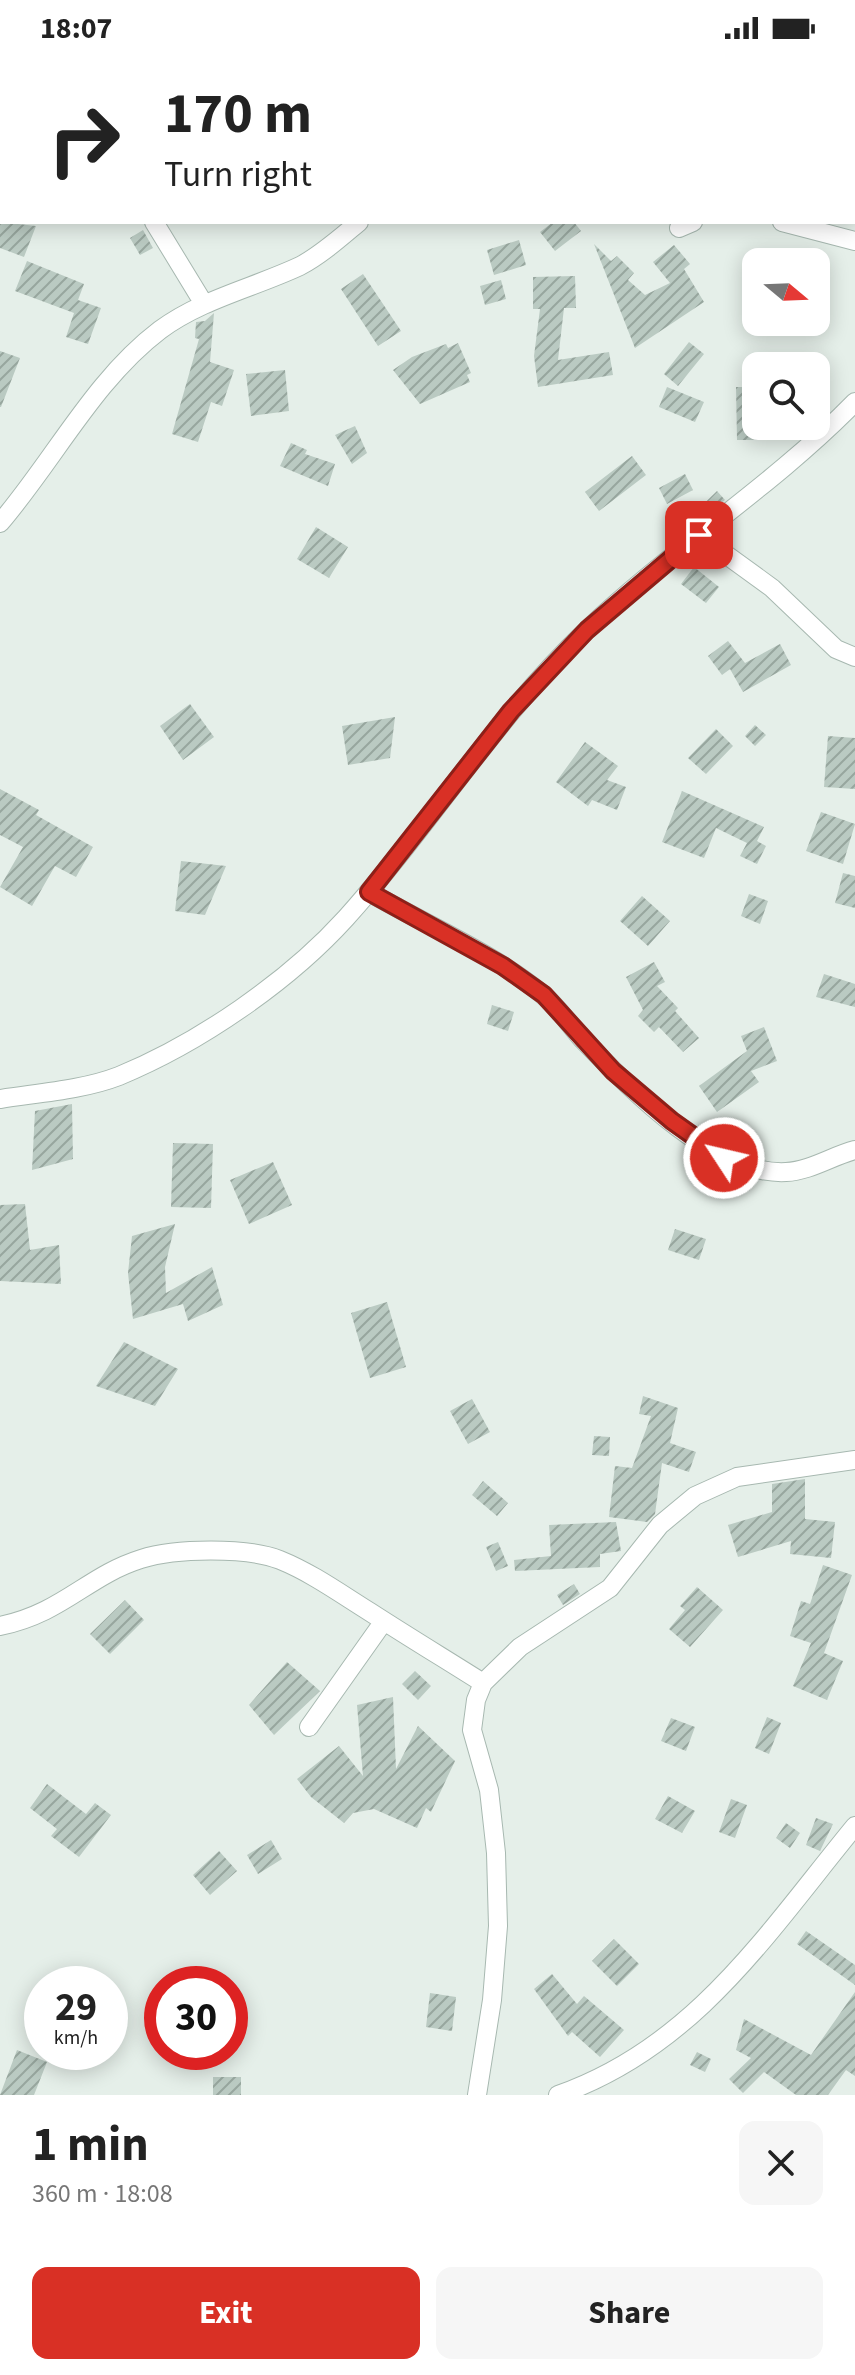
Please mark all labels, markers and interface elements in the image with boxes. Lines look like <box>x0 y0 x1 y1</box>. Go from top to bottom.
text: 18:07 <box>40 7 112 50</box>
text: 170 m <box>164 75 312 154</box>
icon: right <box>32 88 136 192</box>
text: Turn right <box>164 149 312 200</box>
north arrow <box>742 248 830 336</box>
map controls <box>742 248 830 440</box>
button: search <box>742 352 830 440</box>
pin <box>665 501 733 569</box>
icon: arrive <box>677 513 721 557</box>
position arrow <box>682 1116 766 1200</box>
speed limit sign: 30 <box>144 1966 248 2070</box>
text: 29 <box>55 1979 97 2036</box>
text: km/h <box>54 2024 98 2052</box>
text: 1 min <box>32 2111 149 2179</box>
button: close <box>739 2121 823 2205</box>
text: 360 m · 18:08 <box>32 2175 173 2212</box>
button: Exit <box>32 2267 420 2359</box>
button: Share <box>436 2267 823 2359</box>

